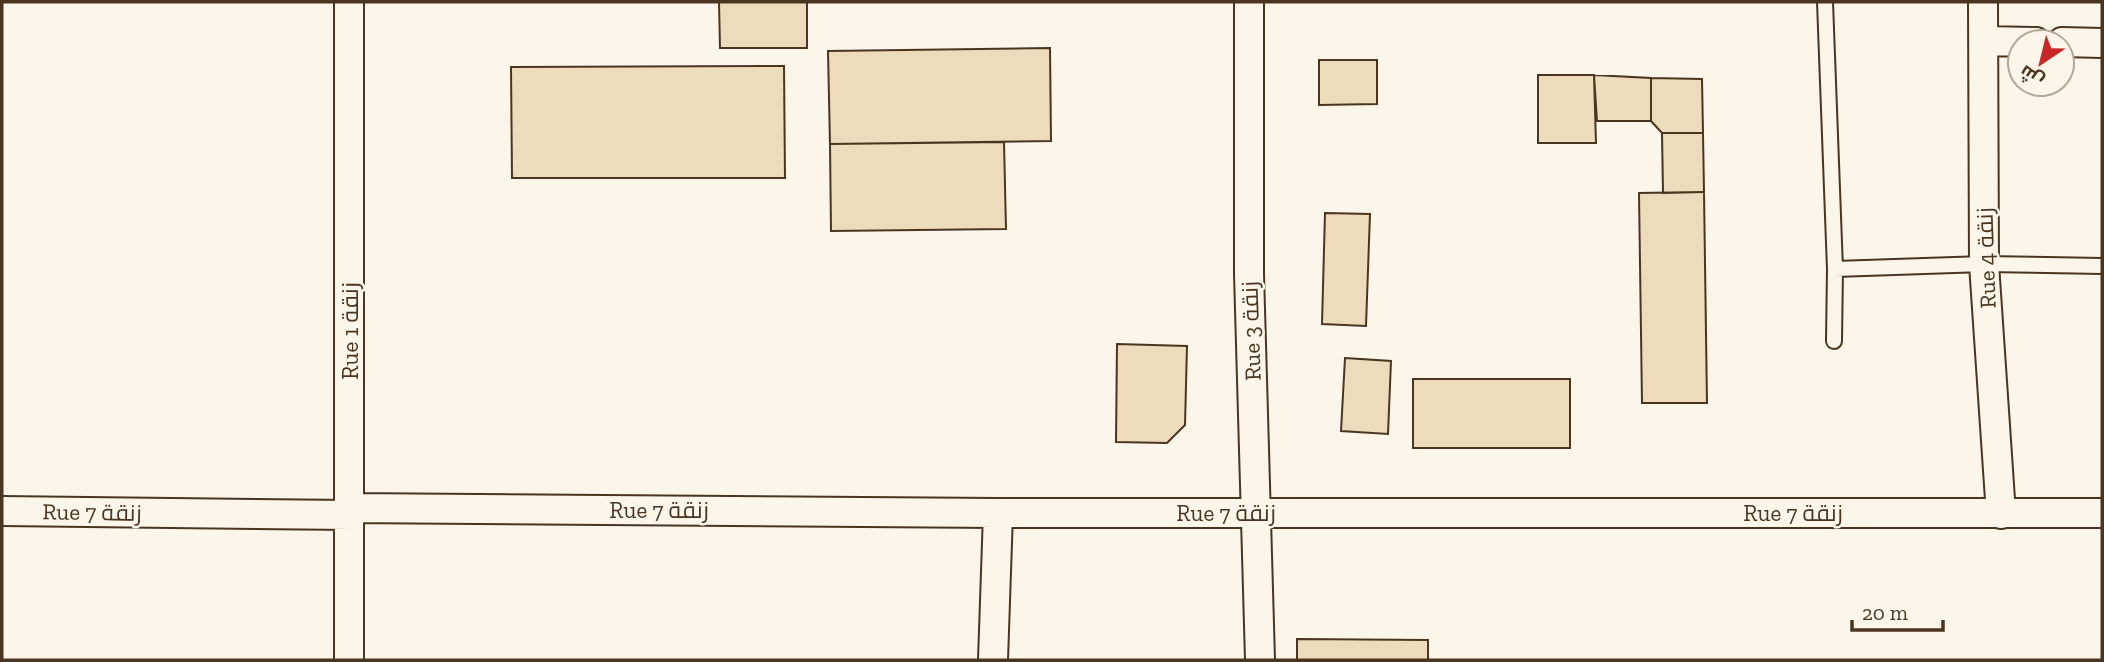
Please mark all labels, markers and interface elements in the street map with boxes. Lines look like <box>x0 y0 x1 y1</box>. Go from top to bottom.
north arrow <box>2006 28 2076 98</box>
text: ش <box>2015 60 2048 93</box>
street label: Rue 4 زنقة <box>1970 207 2002 309</box>
street label: Rue 3 زنقة <box>1235 281 1267 381</box>
street label: Rue 1 زنقة <box>336 282 364 380</box>
street label: Rue 7 زنقة <box>609 496 709 524</box>
street label: Rue 7 زنقة <box>42 497 142 527</box>
street label: Rue 7 زنقة <box>1176 499 1276 527</box>
street label: Rue 7 زنقة <box>1743 499 1843 527</box>
scale bar <box>1852 588 1943 632</box>
text: 20 m <box>1862 600 1908 625</box>

